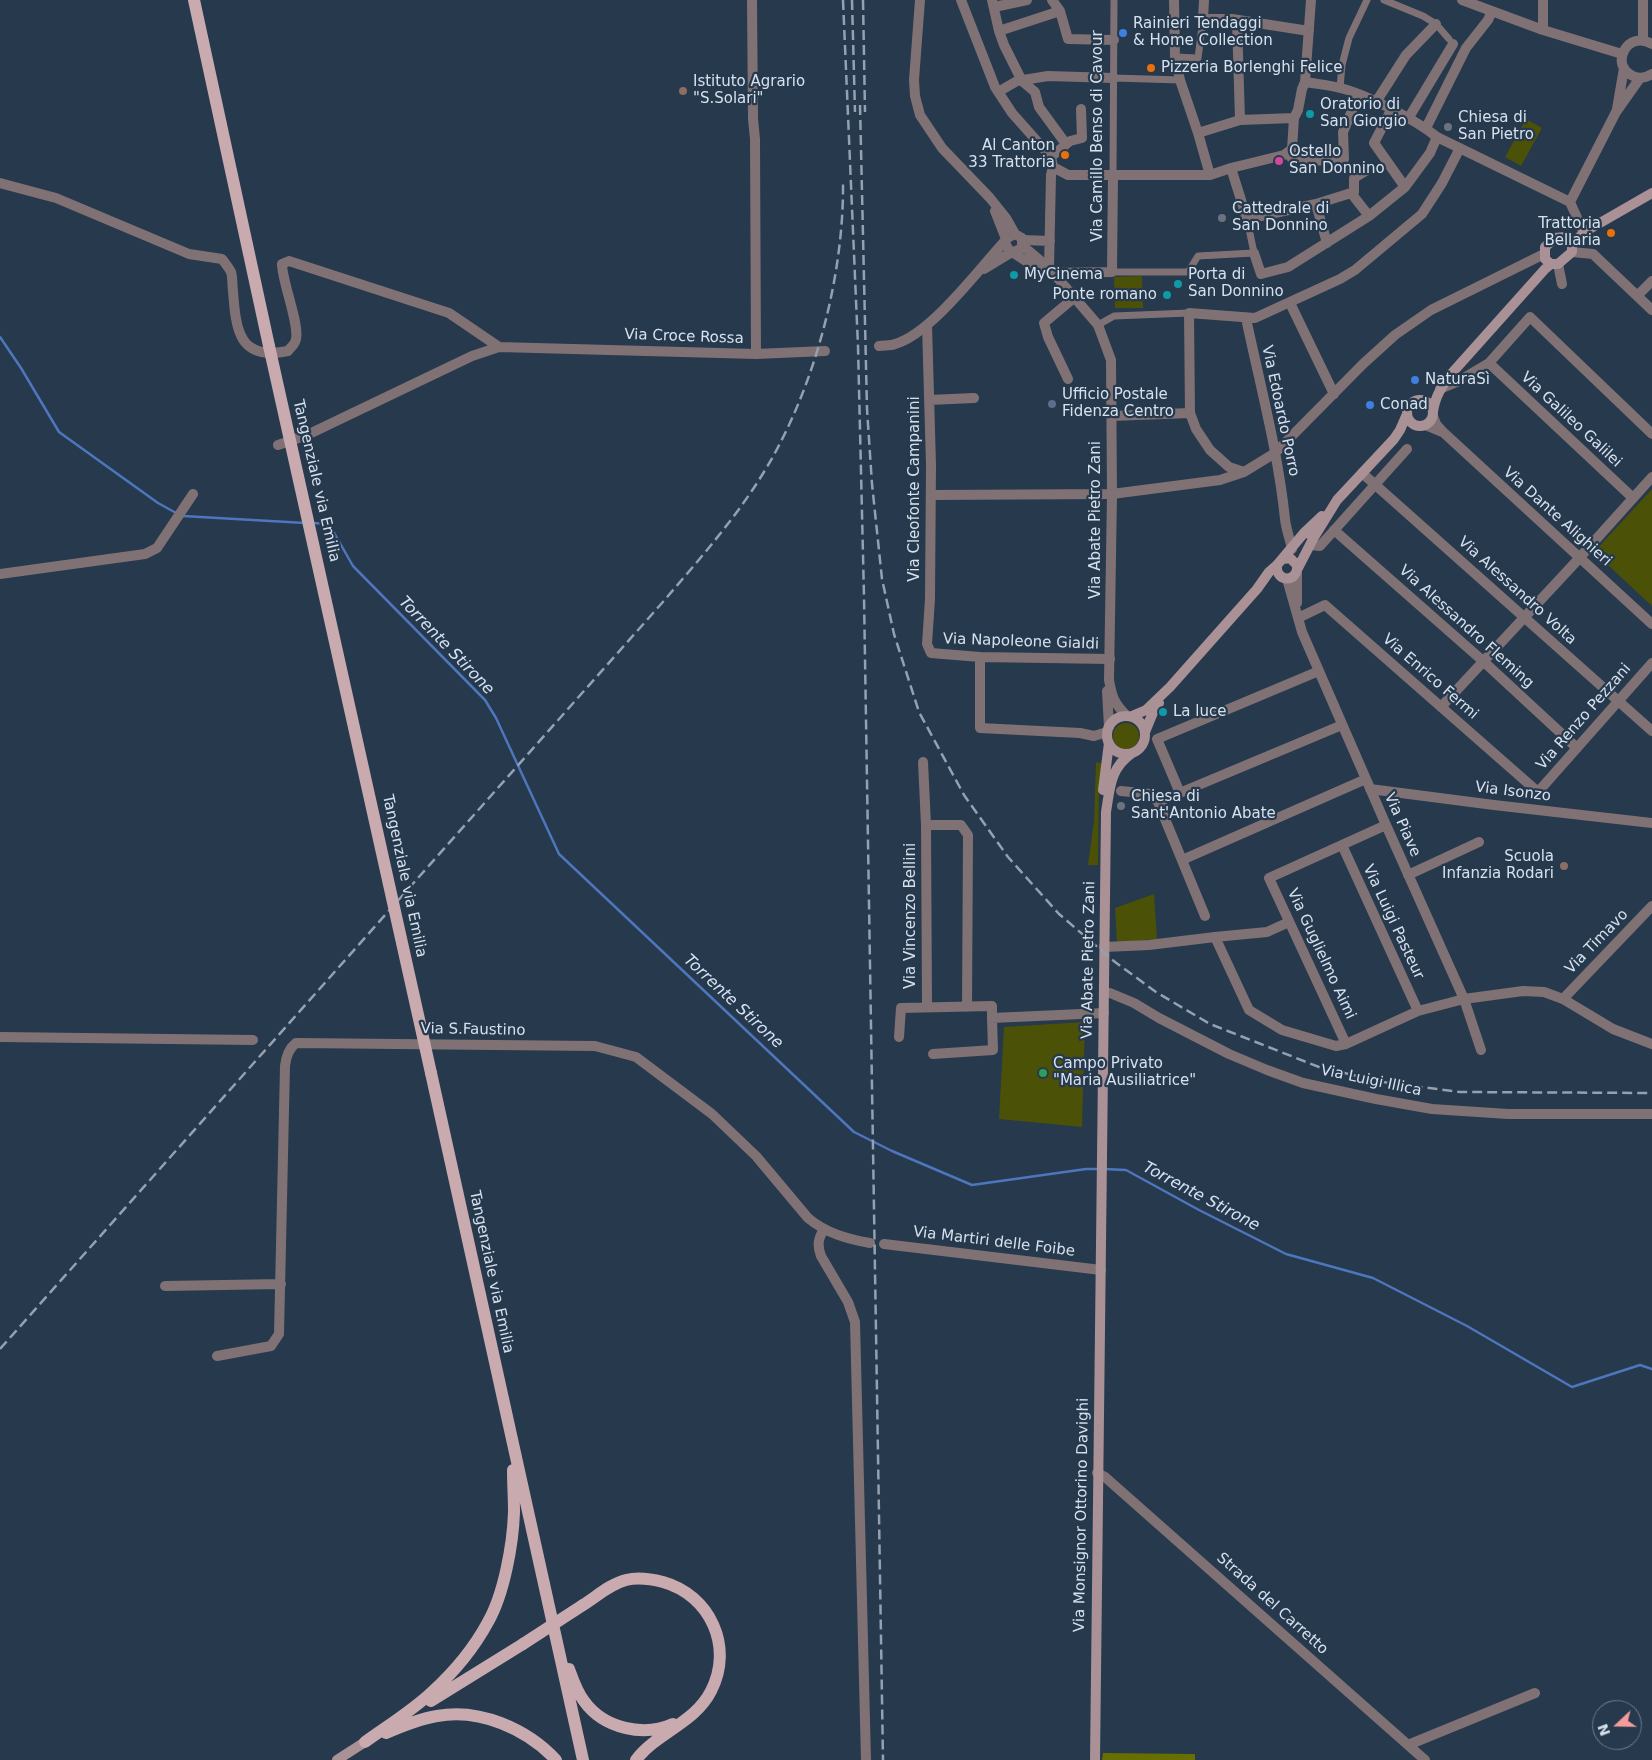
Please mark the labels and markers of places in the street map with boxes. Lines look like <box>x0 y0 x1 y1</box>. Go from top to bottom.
place label: Rainieri Tendaggi & Home Collection <box>1133 15 1273 50</box>
marker: Rainieri Tendaggi & Home Collection <box>1117 27 1129 39</box>
place label: Pizzeria Borlenghi Felice <box>1161 59 1343 77</box>
marker: Pizzeria Borlenghi Felice <box>1145 62 1157 74</box>
place label: Istituto Agrario "S.Solari" <box>693 73 805 108</box>
marker: Istituto Agrario "S.Solari" <box>677 85 689 97</box>
place label: Oratorio di San Giorgio <box>1320 96 1407 131</box>
marker: Oratorio di San Giorgio <box>1304 108 1316 120</box>
place label: Chiesa di San Pietro <box>1458 109 1534 144</box>
marker: Chiesa di San Pietro <box>1442 121 1454 133</box>
place label: Al Canton 33 Trattoria <box>968 137 1055 172</box>
place label: Ostello San Donnino <box>1289 143 1385 178</box>
marker: Al Canton 33 Trattoria <box>1059 149 1071 161</box>
marker: Ostello San Donnino <box>1273 155 1285 167</box>
place label: Cattedrale di San Donnino <box>1232 200 1329 235</box>
marker: Cattedrale di San Donnino <box>1216 212 1228 224</box>
place label: Trattoria Bellaria <box>1538 215 1601 250</box>
marker: Trattoria Bellaria <box>1605 227 1617 239</box>
place label: MyCinema <box>1024 266 1103 284</box>
place label: Porta di San Donnino <box>1188 266 1284 301</box>
marker: MyCinema <box>1008 269 1020 281</box>
marker: Porta di San Donnino <box>1172 278 1184 290</box>
place label: Ponte romano <box>1052 286 1157 304</box>
marker: Ponte romano <box>1161 289 1173 301</box>
place label: NaturaSì <box>1425 371 1490 389</box>
marker: NaturaSì <box>1409 374 1421 386</box>
place label: Ufficio Postale Fidenza Centro <box>1062 386 1174 421</box>
place label: Conad <box>1380 396 1428 414</box>
marker: Ufficio Postale Fidenza Centro <box>1046 398 1058 410</box>
marker: Conad <box>1364 399 1376 411</box>
place label: La luce <box>1173 703 1226 721</box>
marker: La luce <box>1157 706 1169 718</box>
place label: Chiesa di Sant'Antonio Abate <box>1131 788 1276 823</box>
marker: Chiesa di Sant'Antonio Abate <box>1115 800 1127 812</box>
place label: Scuola Infanzia Rodari <box>1442 848 1554 883</box>
marker: Scuola Infanzia Rodari <box>1558 860 1570 872</box>
place label: Campo Privato "Maria Ausiliatrice" <box>1053 1055 1196 1090</box>
marker: Campo Privato "Maria Ausiliatrice" <box>1037 1067 1049 1079</box>

